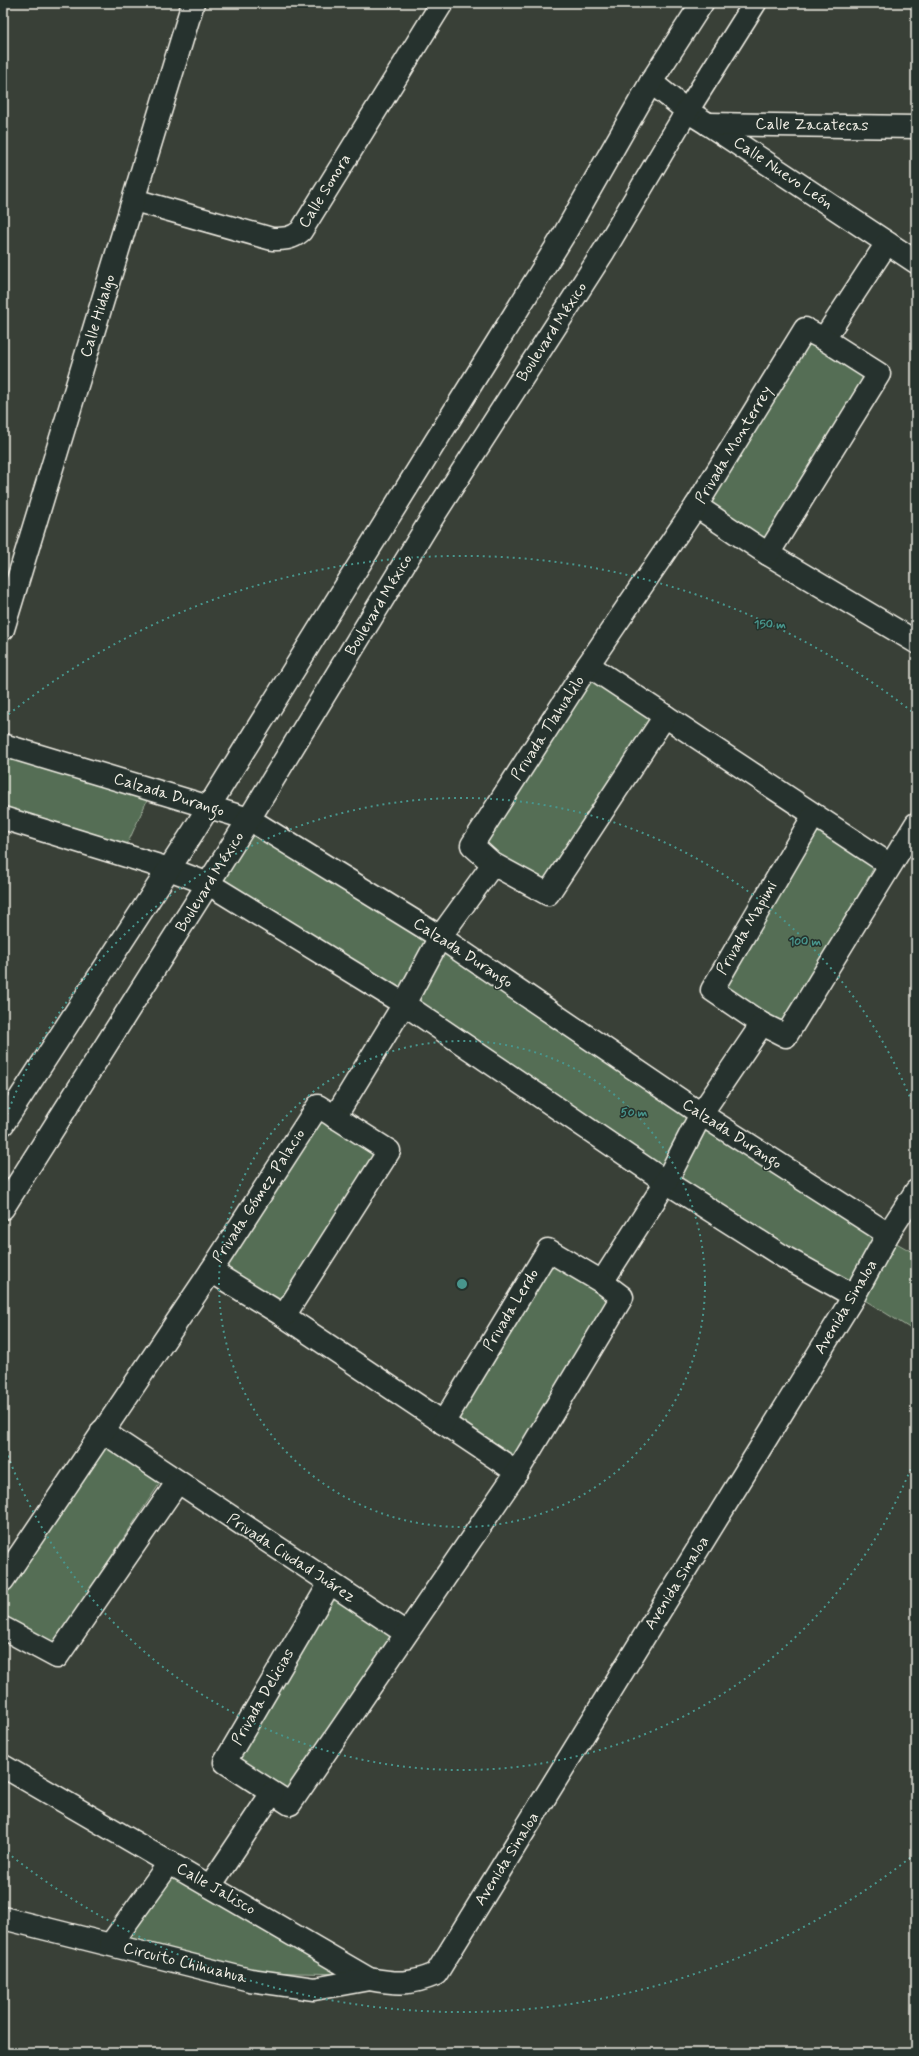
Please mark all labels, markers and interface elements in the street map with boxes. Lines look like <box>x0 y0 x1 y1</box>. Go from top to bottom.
street label: Calle Zacatecas <box>755 114 869 136</box>
street label: Calle Nuevo León <box>729 132 837 214</box>
street label: Calle Sonora <box>294 150 356 232</box>
street label: Calle Hidalgo <box>75 272 121 360</box>
street label: Boulevard México <box>512 278 592 386</box>
street label: Privada Monterrey <box>690 382 778 508</box>
street label: Boulevard México <box>340 550 418 660</box>
text: 150 m <box>754 617 786 633</box>
street label: Privada Tlahualilo <box>506 671 590 785</box>
street label: Calzada Durango <box>111 768 227 823</box>
street label: Boulevard México <box>171 828 249 936</box>
street label: Privada Mapimi <box>712 877 783 979</box>
street label: Calzada Durango <box>408 913 517 994</box>
text: 100 m <box>789 934 822 950</box>
street label: Calzada Durango <box>677 1094 786 1175</box>
text: 50 m <box>621 1105 648 1121</box>
street label: Privada Gómez Palacio <box>208 1125 310 1267</box>
street label: Avenida Sinaloa <box>810 1256 883 1358</box>
street label: Privada Lerdo <box>478 1265 544 1355</box>
centre of rings <box>455 1277 469 1291</box>
street label: Privada Ciudad Juárez <box>223 1509 360 1608</box>
street label: Avenida Sinaloa <box>640 1532 714 1634</box>
street label: Privada Delicias <box>227 1645 299 1749</box>
street label: Avenida Sinaloa <box>470 1808 544 1910</box>
street label: Calle Jalisco <box>173 1858 260 1920</box>
street label: Circuito Chihuahua <box>121 1937 249 1989</box>

